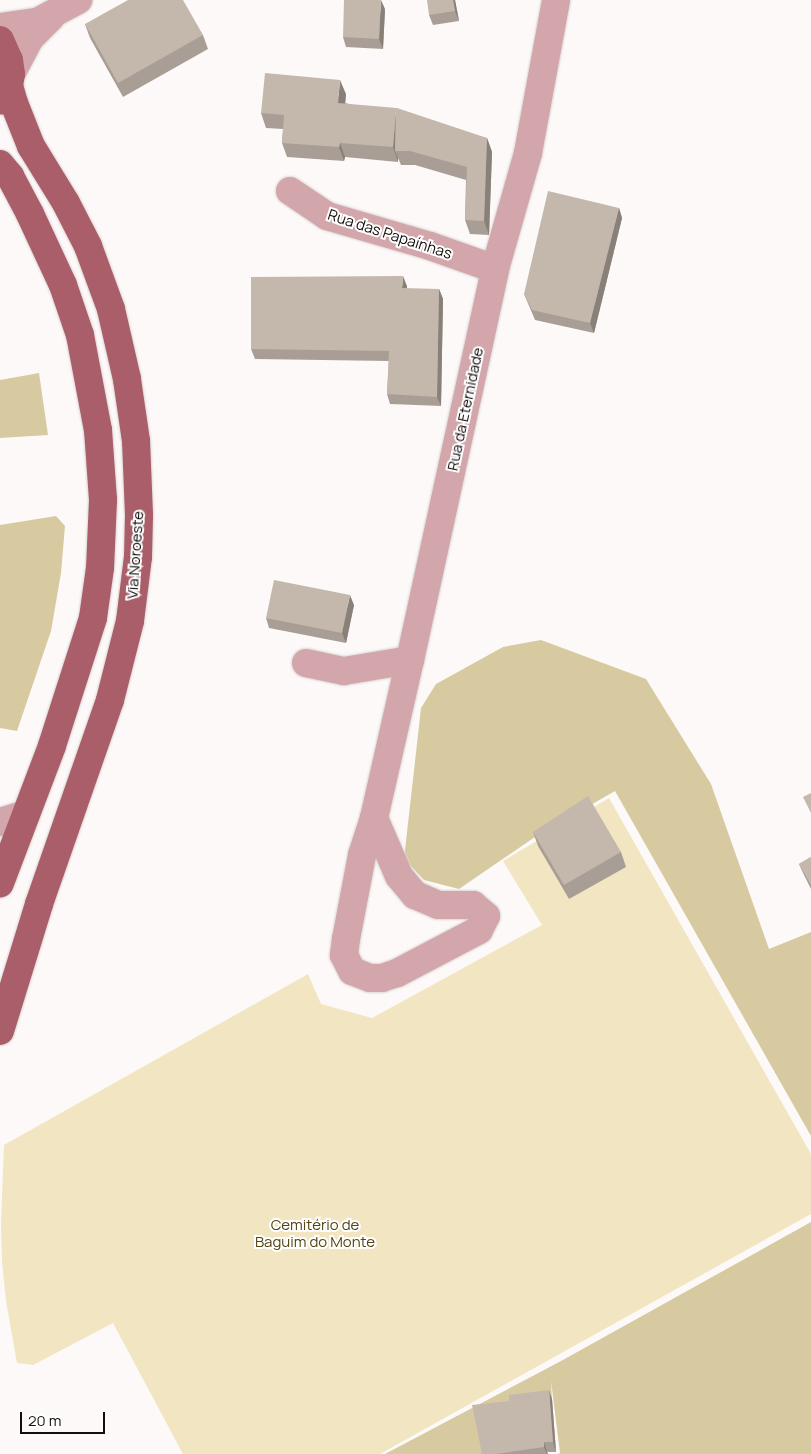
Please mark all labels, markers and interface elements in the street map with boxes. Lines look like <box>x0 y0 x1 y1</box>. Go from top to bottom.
street label: Rua das Papaínhas <box>326 205 454 263</box>
street label: Rua da Eternidade <box>443 346 487 472</box>
street label: Via Noroeste <box>123 510 147 600</box>
park label: Cemitério de Baguim do Monte <box>255 1215 375 1250</box>
scale bar <box>22 1402 108 1434</box>
text: 20 m <box>28 1410 61 1431</box>

